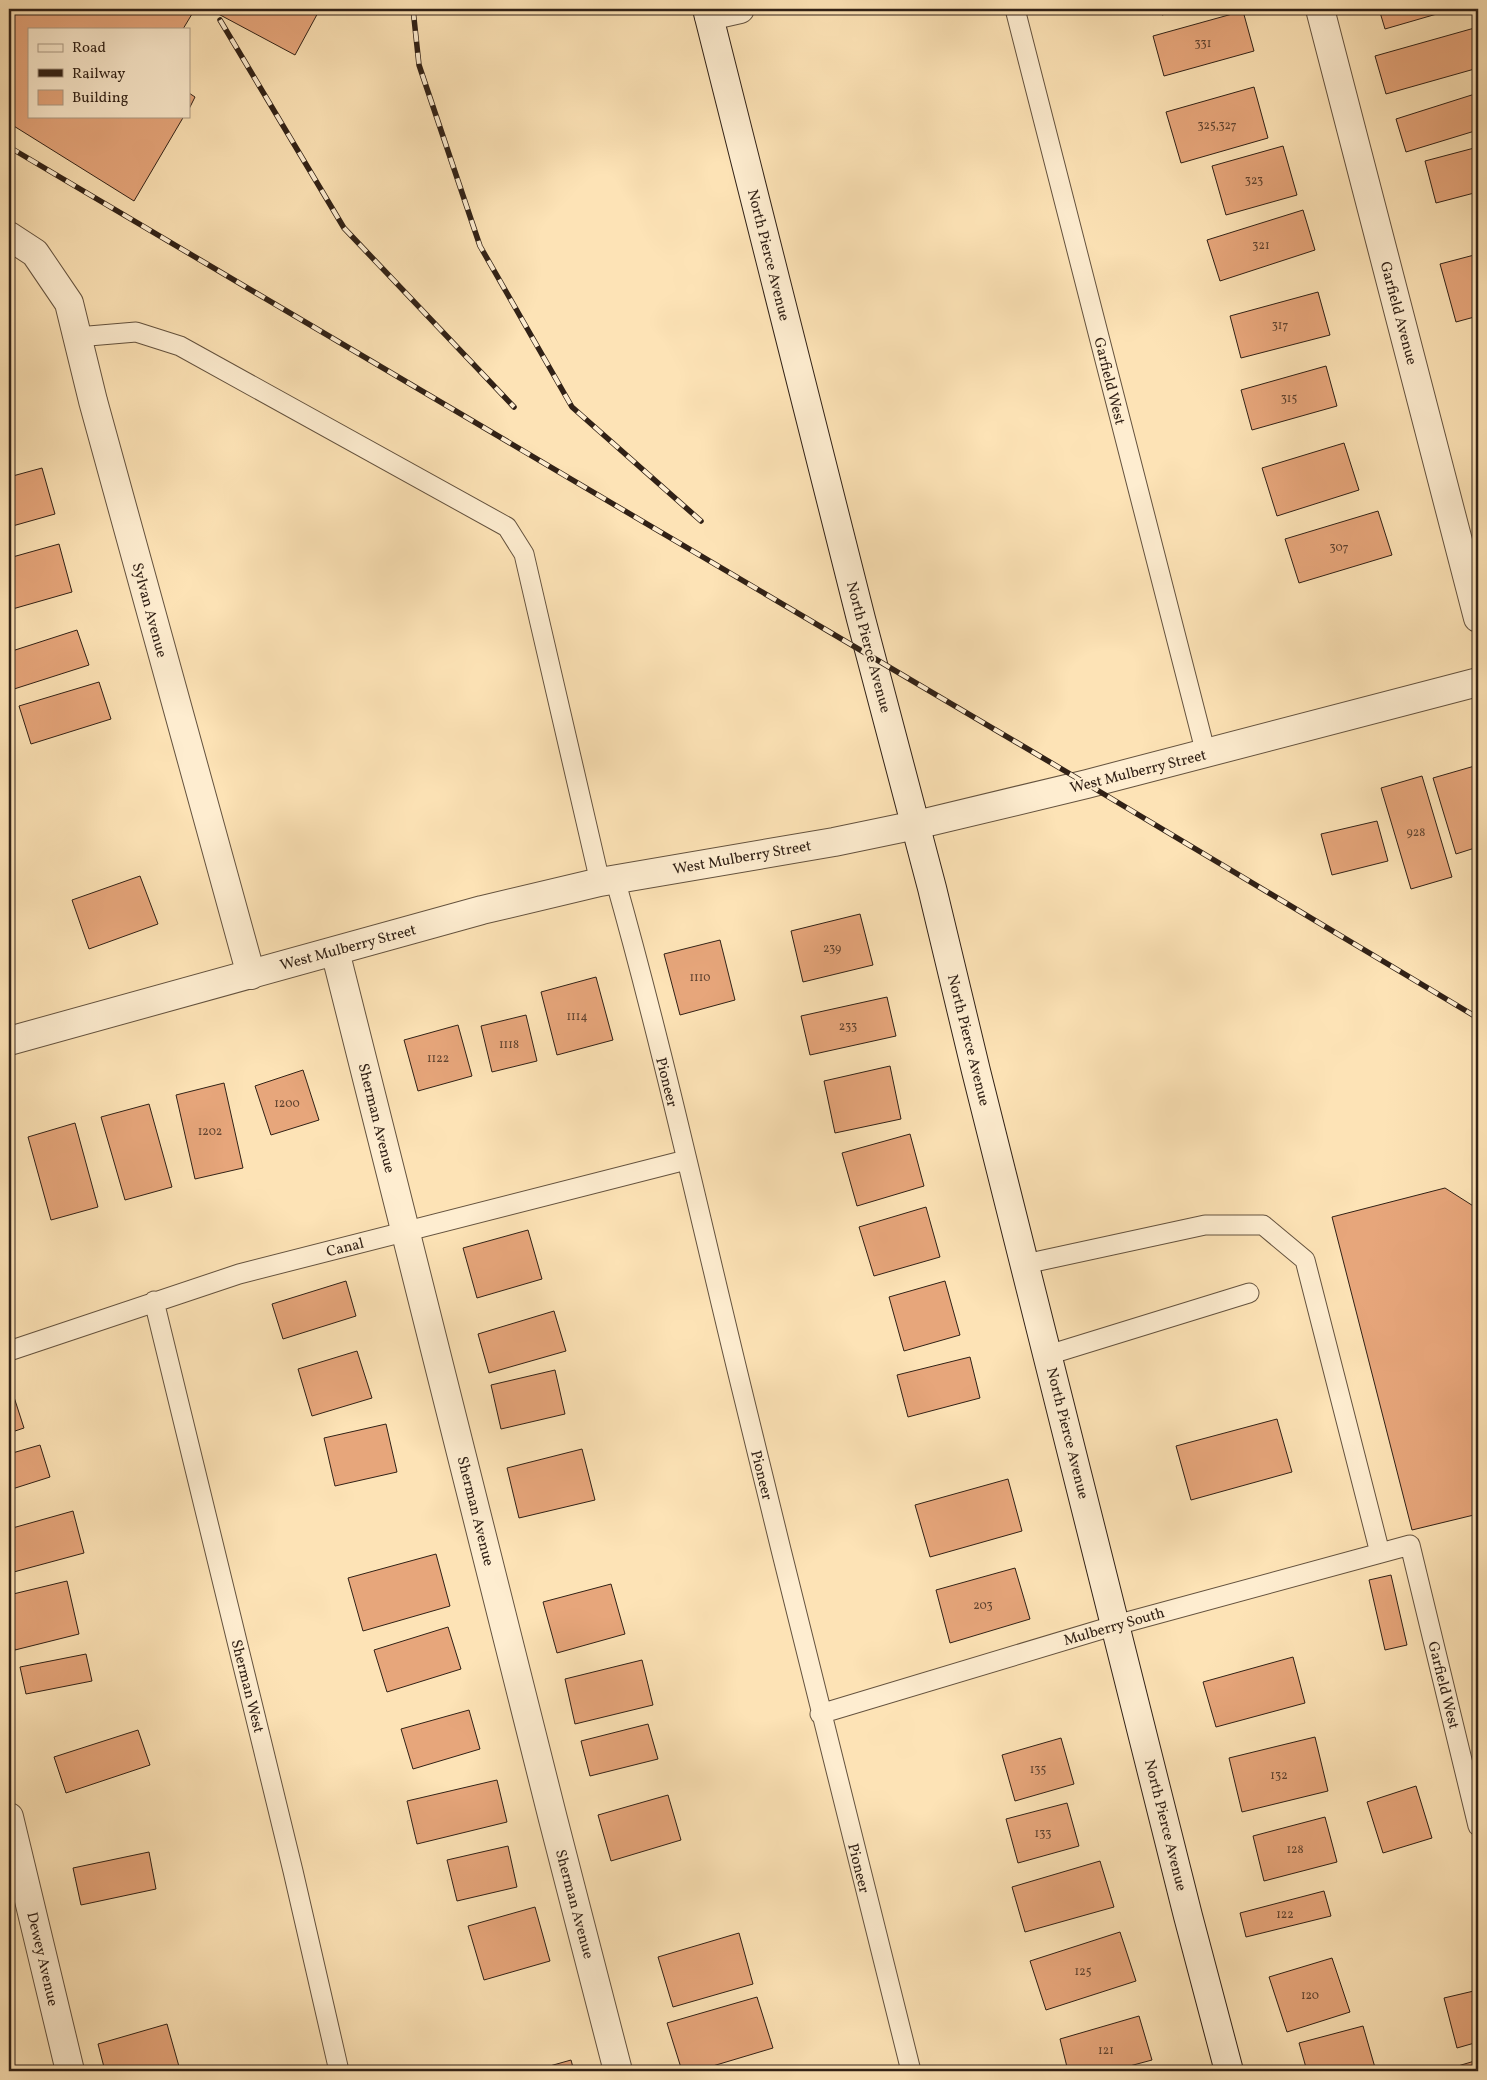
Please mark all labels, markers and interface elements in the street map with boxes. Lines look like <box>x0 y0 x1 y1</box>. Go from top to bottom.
legend <box>28 28 190 118</box>
house number: 331 <box>1195 36 1211 52</box>
text: Road <box>72 38 106 59</box>
text: Railway <box>72 64 125 85</box>
text: Building <box>72 88 129 109</box>
house number: 325,327 <box>1197 118 1237 134</box>
house number: 323 <box>1245 173 1263 189</box>
street label: North Pierce Avenue <box>741 187 794 323</box>
house number: 321 <box>1252 238 1270 254</box>
street label: Garfield Avenue <box>1374 259 1421 367</box>
house number: 317 <box>1272 318 1288 334</box>
street label: Garfield West <box>1088 335 1130 427</box>
house number: 315 <box>1281 391 1298 407</box>
house number: 307 <box>1330 540 1349 556</box>
street label: Sylvan Avenue <box>126 561 171 660</box>
street label: North Pierce Avenue <box>840 579 895 715</box>
street label: West Mulberry Street <box>1068 745 1209 800</box>
house number: 928 <box>1407 825 1425 841</box>
street label: West Mulberry Street <box>671 836 813 881</box>
street label: West Mulberry Street <box>278 920 419 977</box>
house number: 239 <box>823 941 841 957</box>
house number: 1110 <box>689 970 711 986</box>
street label: North Pierce Avenue <box>941 972 994 1108</box>
house number: 1114 <box>566 1009 588 1025</box>
house number: 233 <box>839 1019 857 1035</box>
house number: 1118 <box>499 1037 519 1053</box>
house number: 1122 <box>427 1051 449 1067</box>
street label: Pioneer <box>649 1055 682 1109</box>
street label: Sherman Avenue <box>352 1061 399 1175</box>
house number: 1200 <box>274 1096 300 1112</box>
house number: 1202 <box>198 1124 222 1140</box>
street label: Canal <box>324 1234 366 1263</box>
street label: North Pierce Avenue <box>1040 1365 1093 1501</box>
street label: Pioneer <box>744 1448 777 1502</box>
street label: Sherman Avenue <box>451 1454 498 1568</box>
house number: 203 <box>973 1598 993 1614</box>
street label: Mulberry South <box>1061 1603 1167 1652</box>
street label: Sherman West <box>225 1637 268 1735</box>
street label: Garfield West <box>1422 1639 1464 1731</box>
street label: North Pierce Avenue <box>1138 1757 1191 1893</box>
house number: 135 <box>1030 1762 1047 1778</box>
house number: 132 <box>1270 1768 1288 1784</box>
house number: 133 <box>1035 1826 1051 1842</box>
street label: Pioneer <box>841 1841 874 1895</box>
house number: 128 <box>1286 1842 1304 1858</box>
street label: Sherman Avenue <box>549 1847 598 1961</box>
house number: 122 <box>1276 1907 1294 1923</box>
street label: Dewey Avenue <box>21 1910 63 2008</box>
house number: 125 <box>1075 1964 1092 1980</box>
house number: 120 <box>1301 1988 1319 2004</box>
house number: 121 <box>1098 2043 1114 2059</box>

